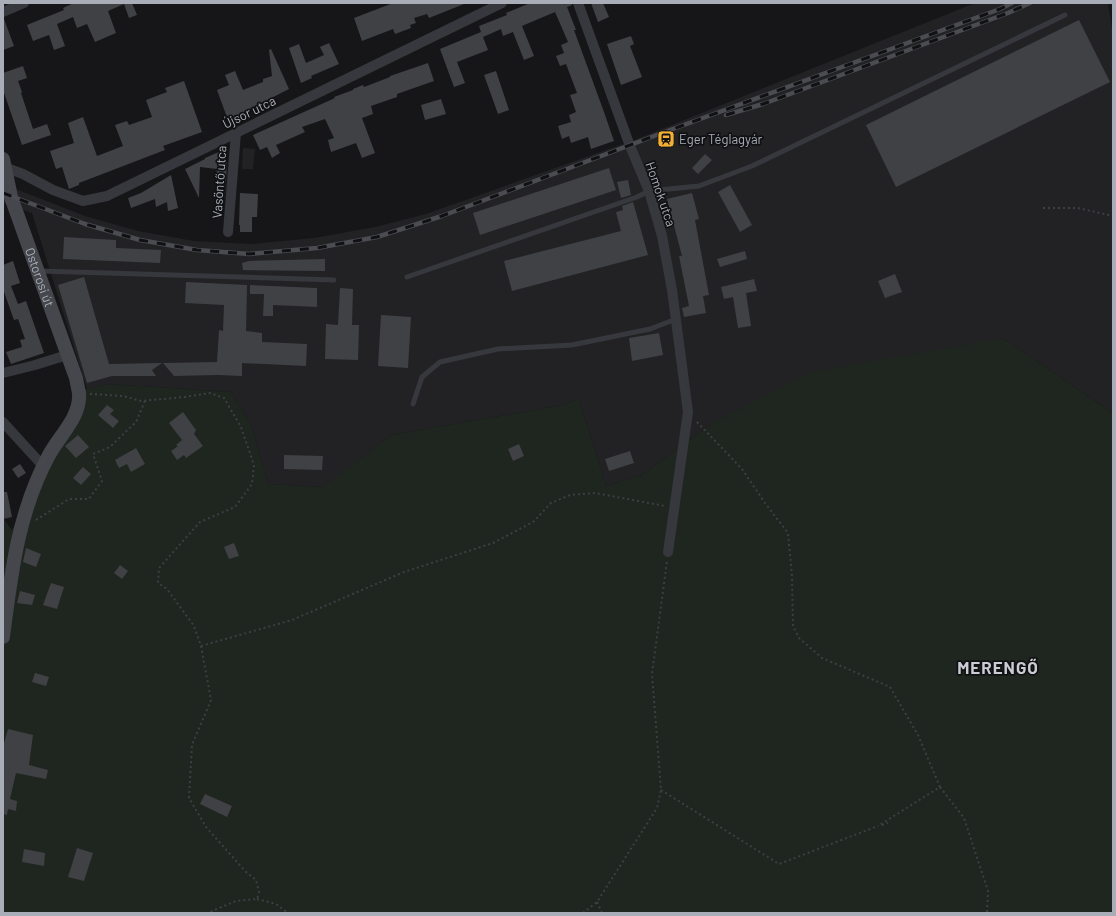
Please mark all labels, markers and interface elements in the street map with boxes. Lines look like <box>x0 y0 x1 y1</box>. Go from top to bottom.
street label: Újsor utca <box>220 92 278 132</box>
station icon: Eger Téglagyár <box>656 129 676 149</box>
place label: Eger Téglagyár <box>679 131 763 147</box>
street label: Vasöntő utca <box>208 145 230 219</box>
street label: Homok utca <box>642 160 680 228</box>
street label: Ostorosi út <box>22 245 58 309</box>
district label: MERENGŐ <box>957 657 1039 677</box>

